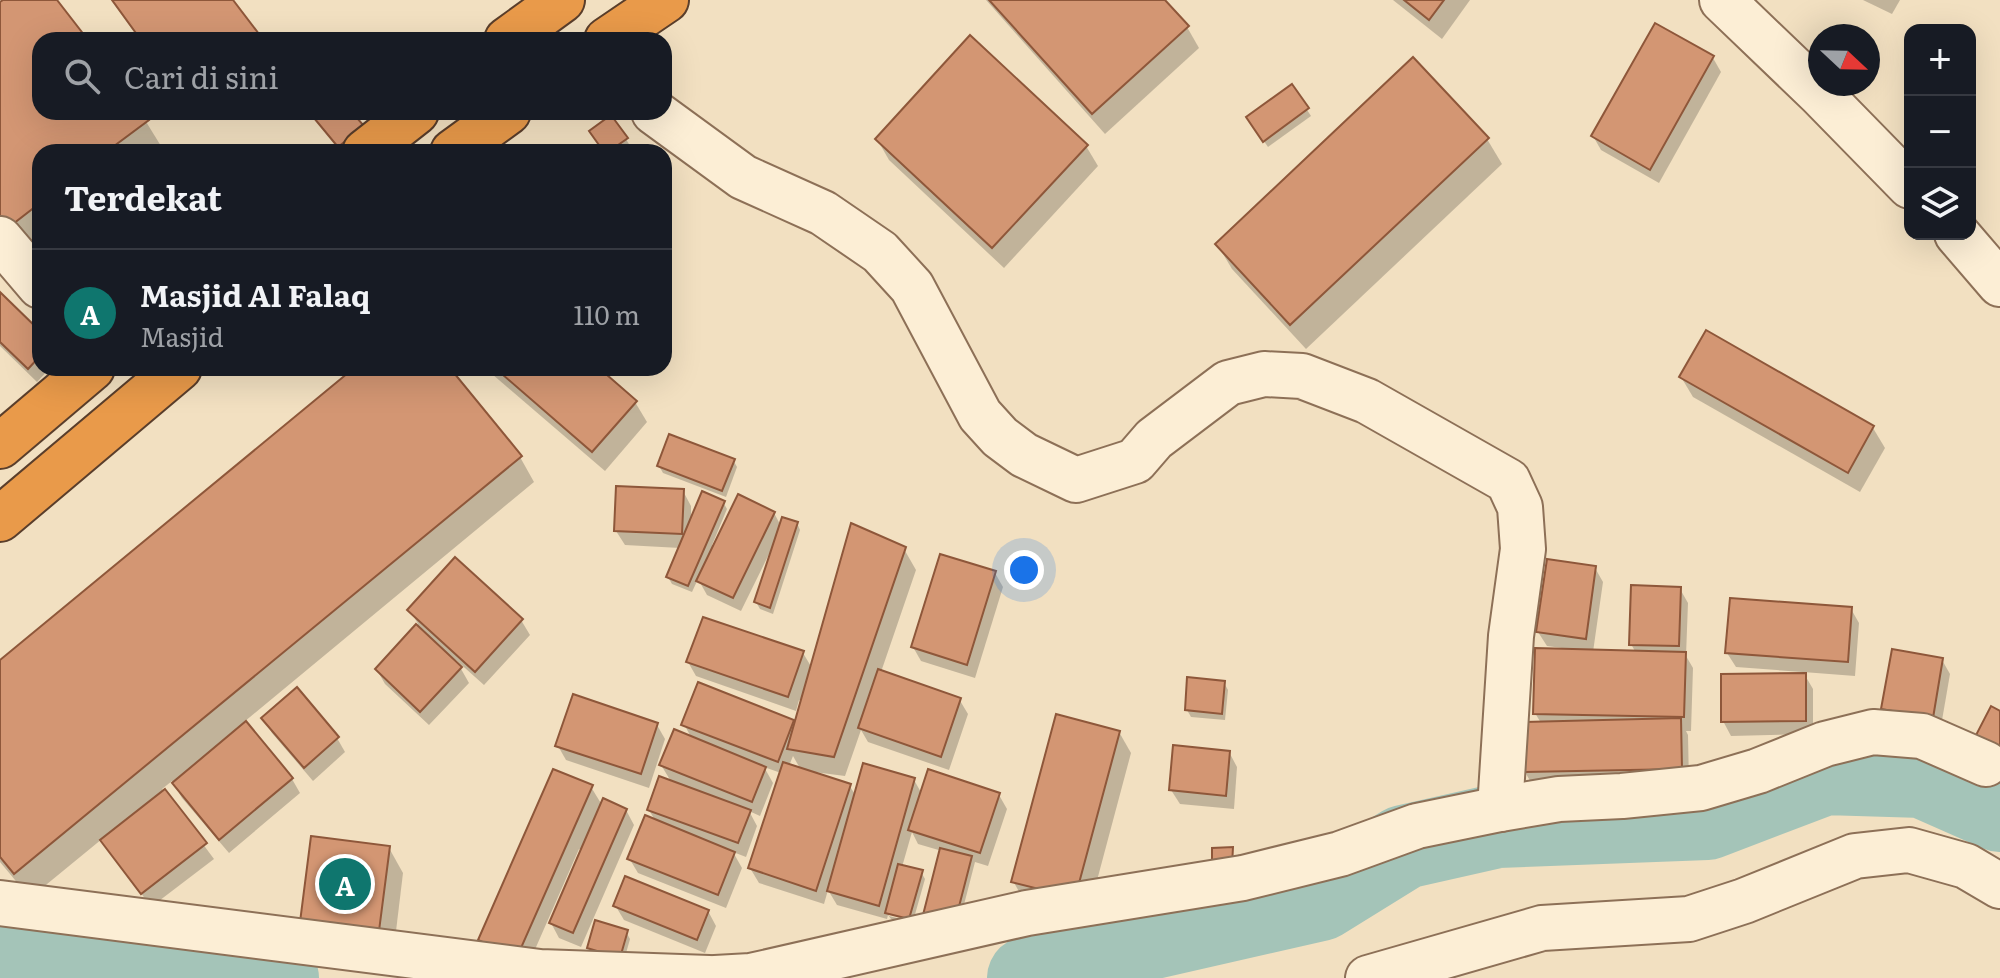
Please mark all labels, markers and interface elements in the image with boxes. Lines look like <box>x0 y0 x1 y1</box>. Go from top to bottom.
north arrow <box>1808 24 1880 96</box>
map controls <box>1904 24 1976 240</box>
button: + <box>1904 24 1976 96</box>
search box <box>32 32 672 120</box>
icon: search <box>60 54 104 98</box>
text: Cari di sini <box>124 54 278 98</box>
button: − <box>1904 96 1976 168</box>
button: layers <box>1904 168 1976 240</box>
text: Terdekat <box>64 171 222 221</box>
text: Masjid Al Falaq <box>140 272 370 316</box>
text: A <box>80 294 100 333</box>
text: 110 m <box>573 294 640 333</box>
text: Masjid <box>140 316 224 355</box>
your location <box>1004 550 1044 590</box>
pin: A <box>319 854 371 914</box>

